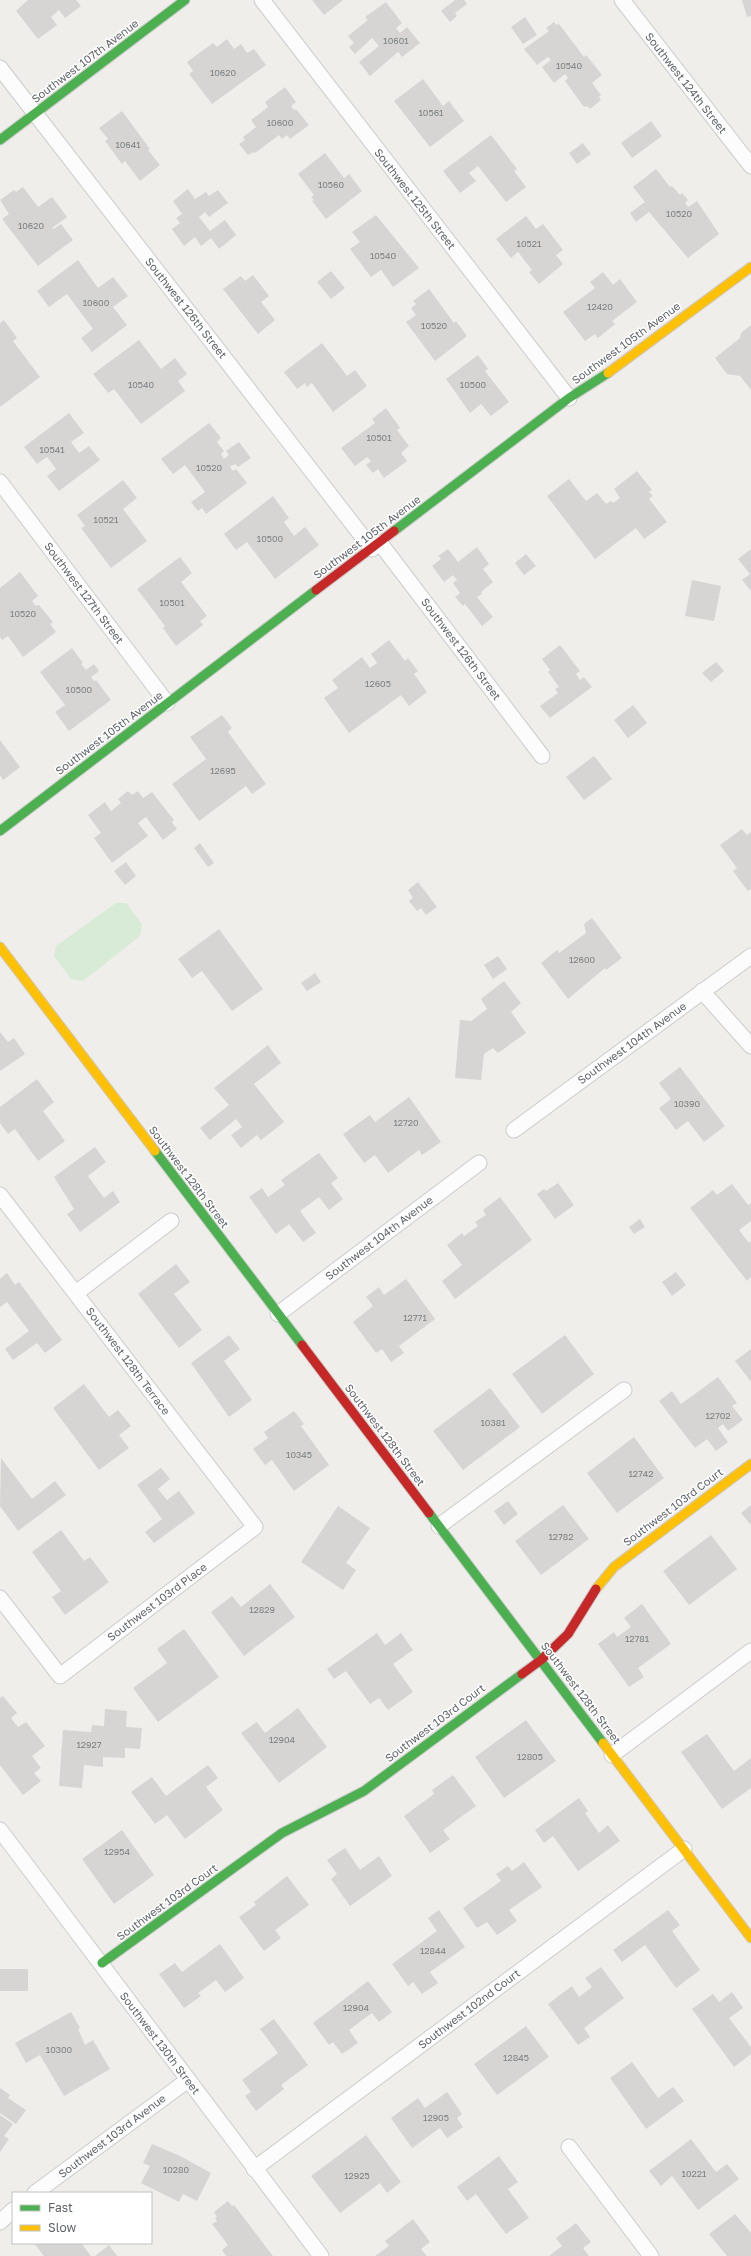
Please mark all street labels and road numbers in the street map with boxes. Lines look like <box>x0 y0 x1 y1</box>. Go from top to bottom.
street label: Southwest 107th Avenue <box>29 16 141 105</box>
street label: Southwest 124th Street <box>643 30 730 136</box>
street label: Southwest 125th Street <box>372 146 459 252</box>
street label: Southwest 126th Street <box>143 255 230 361</box>
street label: Southwest 105th Avenue <box>569 299 682 386</box>
street label: Southwest 105th Avenue <box>311 492 423 581</box>
street label: Southwest 127th Street <box>42 539 127 646</box>
street label: Southwest 126th Street <box>419 595 504 702</box>
street label: Southwest 105th Avenue <box>53 688 165 777</box>
street label: Southwest 104th Avenue <box>575 999 689 1086</box>
street label: Southwest 128th Street <box>147 1123 232 1230</box>
street label: Southwest 104th Avenue <box>322 1193 435 1282</box>
street label: Southwest 128th Terrace <box>84 1304 173 1417</box>
street label: Southwest 128th Street <box>343 1381 428 1488</box>
street label: Southwest 103rd Court <box>620 1465 725 1548</box>
street label: Southwest 103rd Place <box>104 1560 209 1643</box>
street label: Southwest 128th Street <box>539 1639 624 1746</box>
street label: Southwest 103rd Court <box>382 1681 487 1764</box>
street label: Southwest 103rd Court <box>114 1861 220 1943</box>
street label: Southwest 102nd Court <box>415 1966 522 2051</box>
street label: Southwest 130th Street <box>118 1989 203 2096</box>
street label: Southwest 103rd Avenue <box>56 2091 168 2180</box>

